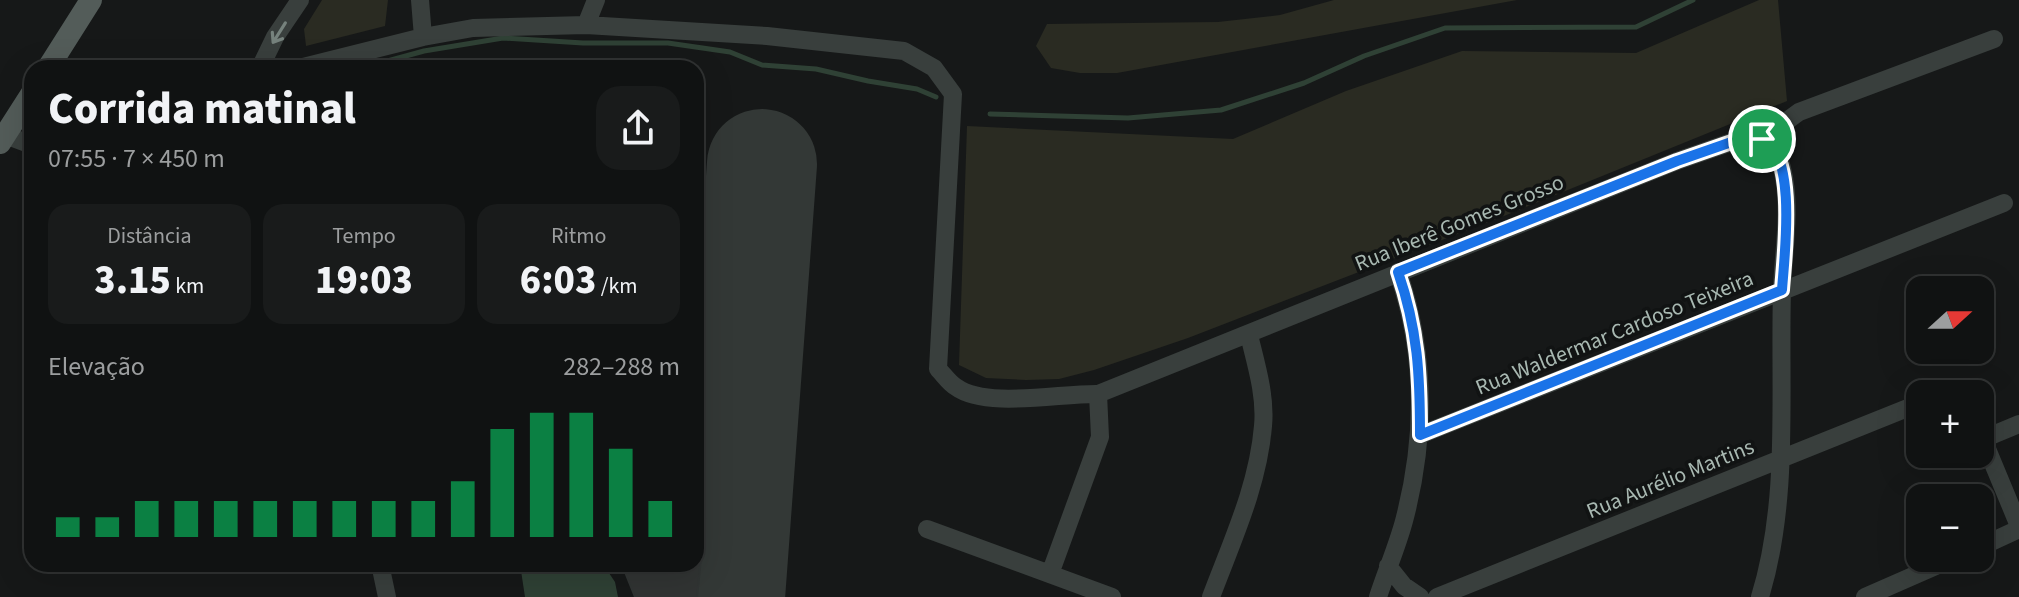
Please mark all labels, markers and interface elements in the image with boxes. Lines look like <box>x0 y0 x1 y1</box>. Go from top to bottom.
one-way arrow <box>270 21 286 44</box>
text: Corrida matinal <box>48 78 356 141</box>
button: share <box>596 86 680 170</box>
pin <box>1728 105 1796 173</box>
icon: arrive <box>1740 117 1784 161</box>
text: 07:55 · 7 × 450 m <box>48 140 225 177</box>
street label: Rua Iberê Gomes Grosso <box>1350 166 1569 280</box>
text: Distância <box>107 220 192 252</box>
text: Tempo <box>332 220 396 252</box>
text: Ritmo <box>551 220 606 252</box>
text: 3.15 <box>94 252 171 309</box>
text: 19:03 <box>315 252 413 309</box>
text: 6:03 <box>520 252 596 309</box>
street label: Rua Waldermar Cardoso Teixeira <box>1471 262 1758 403</box>
text: km <box>171 270 204 302</box>
text: /km <box>596 270 638 302</box>
north arrow <box>1906 276 1994 364</box>
map controls <box>1906 276 1994 572</box>
text: Elevação <box>48 348 145 385</box>
text: 282–288 m <box>563 348 680 385</box>
button: + <box>1906 380 1994 468</box>
street label: Rua Aurélio Martins <box>1582 431 1759 527</box>
button: − <box>1906 484 1994 572</box>

